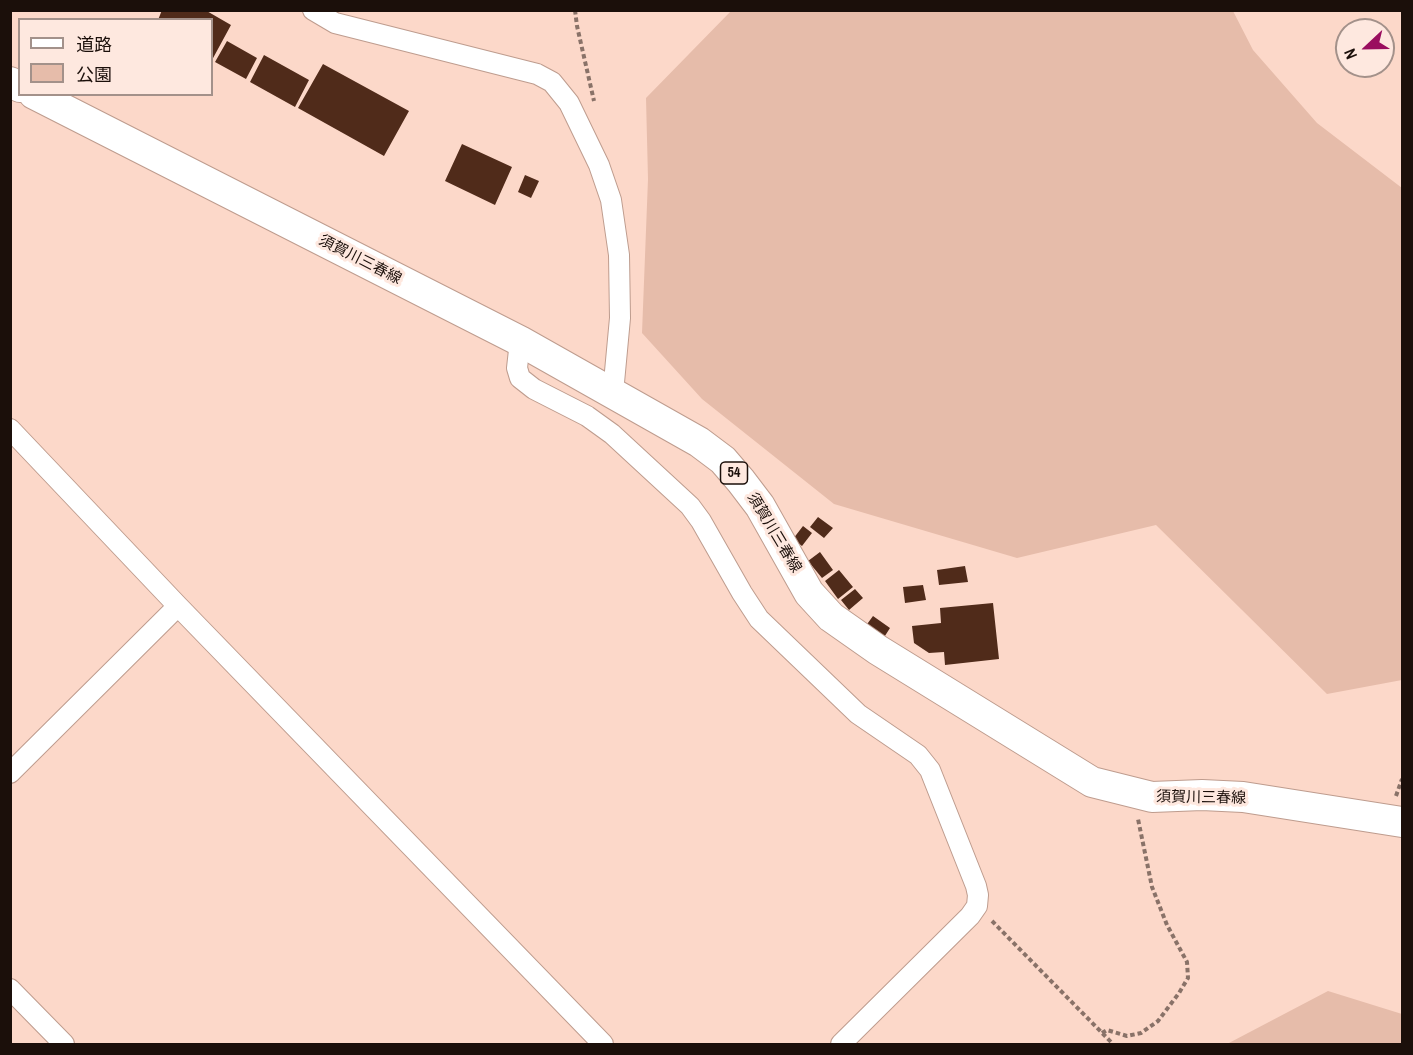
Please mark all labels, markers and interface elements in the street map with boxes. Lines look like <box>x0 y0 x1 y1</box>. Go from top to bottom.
legend <box>18 18 213 96</box>
north arrow <box>1335 18 1395 78</box>
text: 道路 <box>76 32 112 57</box>
text: N <box>1338 45 1362 63</box>
text: 公園 <box>76 62 112 87</box>
street label: 須賀川三春線 <box>316 232 404 288</box>
road number: 54 <box>720 462 748 484</box>
street label: 須賀川三春線 <box>743 490 805 576</box>
street label: 須賀川三春線 <box>1156 788 1246 808</box>

